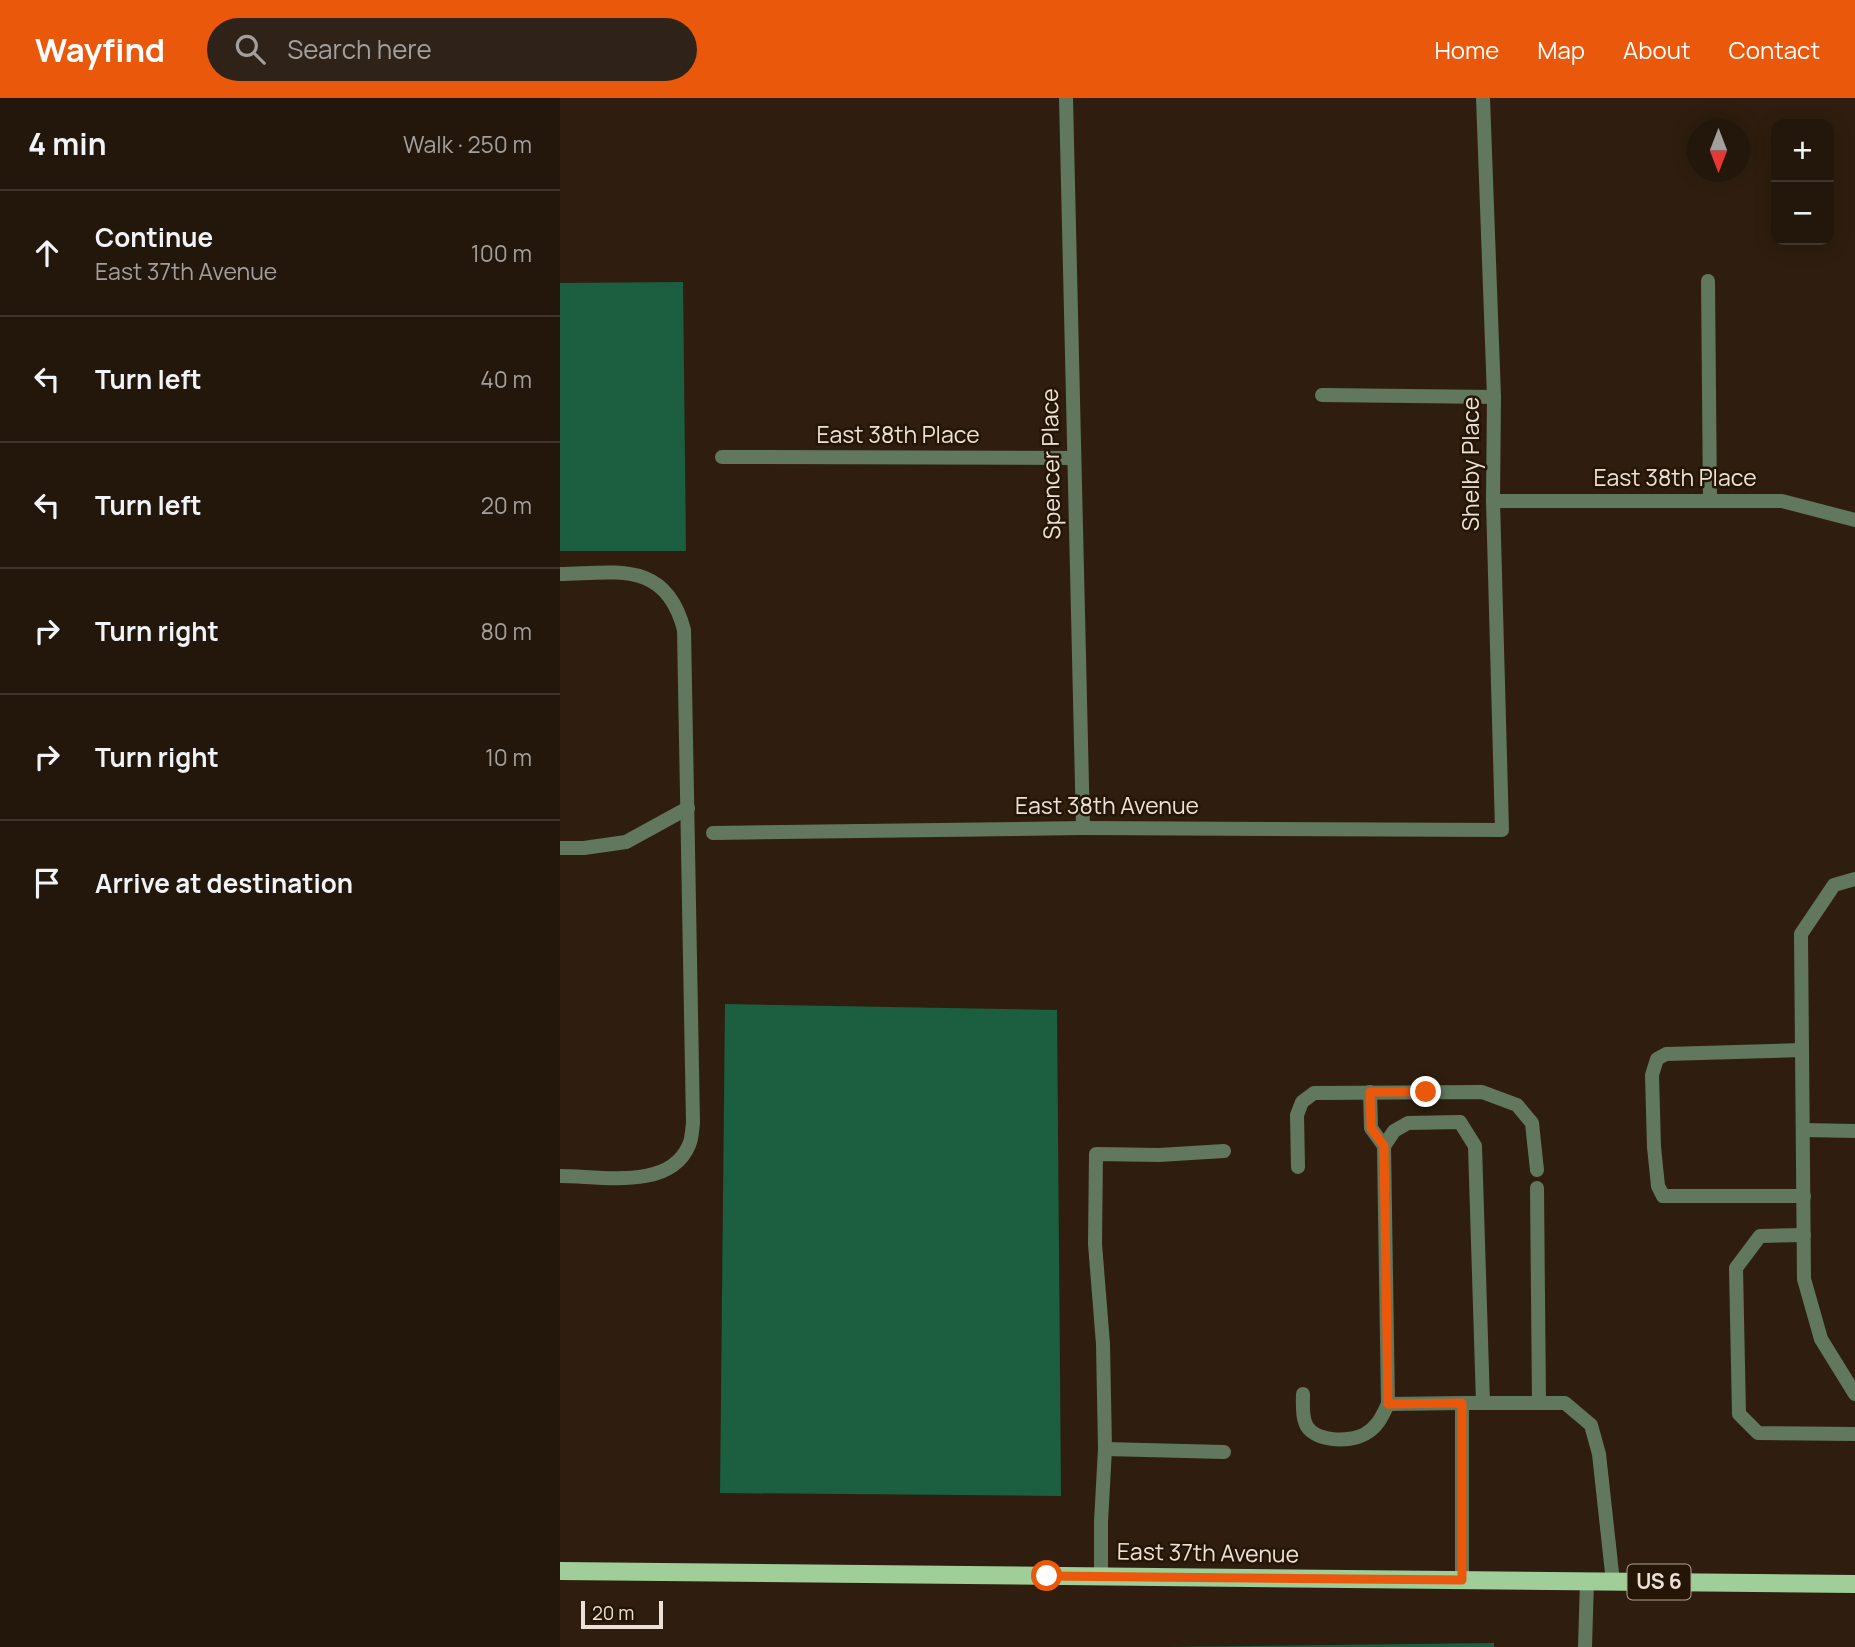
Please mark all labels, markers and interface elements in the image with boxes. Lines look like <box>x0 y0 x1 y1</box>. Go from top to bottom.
search box <box>207 18 697 81</box>
text: Wayfind <box>35 27 165 72</box>
icon: search <box>231 30 269 68</box>
text: Search here <box>287 31 432 67</box>
text: Home <box>1434 33 1499 66</box>
text: Map <box>1537 33 1585 66</box>
text: About <box>1623 33 1691 66</box>
text: Contact <box>1729 33 1820 66</box>
north arrow <box>1687 119 1750 182</box>
map controls <box>1771 119 1834 245</box>
button: + <box>1771 119 1834 182</box>
text: 4 min <box>28 123 106 164</box>
text: Walk · 250 m <box>403 128 532 160</box>
button: − <box>1771 182 1834 245</box>
text: Continue <box>95 219 213 255</box>
icon: ahead <box>28 234 66 272</box>
text: 100 m <box>471 237 532 269</box>
text: East 37th Avenue <box>95 255 277 287</box>
icon: left <box>28 360 66 398</box>
text: Turn left <box>95 361 202 397</box>
text: 40 m <box>480 363 532 395</box>
street label: Spencer Place <box>1033 388 1067 540</box>
street label: Shelby Place <box>1454 397 1486 531</box>
street label: East 38th Place <box>816 418 980 450</box>
street label: East 38th Place <box>1593 461 1757 493</box>
icon: left <box>28 486 66 524</box>
text: Turn left <box>95 487 202 523</box>
text: 20 m <box>481 489 532 521</box>
icon: right <box>28 612 66 650</box>
text: Turn right <box>95 613 219 649</box>
text: 80 m <box>481 615 532 647</box>
icon: right <box>28 738 66 776</box>
text: Turn right <box>95 739 219 775</box>
text: 10 m <box>485 741 532 773</box>
street label: East 38th Avenue <box>1015 789 1199 821</box>
icon: arrive <box>28 864 66 902</box>
text: Arrive at destination <box>95 865 353 901</box>
route end <box>1410 1076 1441 1107</box>
street label: East 37th Avenue <box>1117 1534 1299 1570</box>
route start <box>1031 1560 1062 1591</box>
road number: US 6 <box>1628 1564 1690 1600</box>
scale bar <box>581 1598 663 1630</box>
text: 20 m <box>592 1600 634 1626</box>

